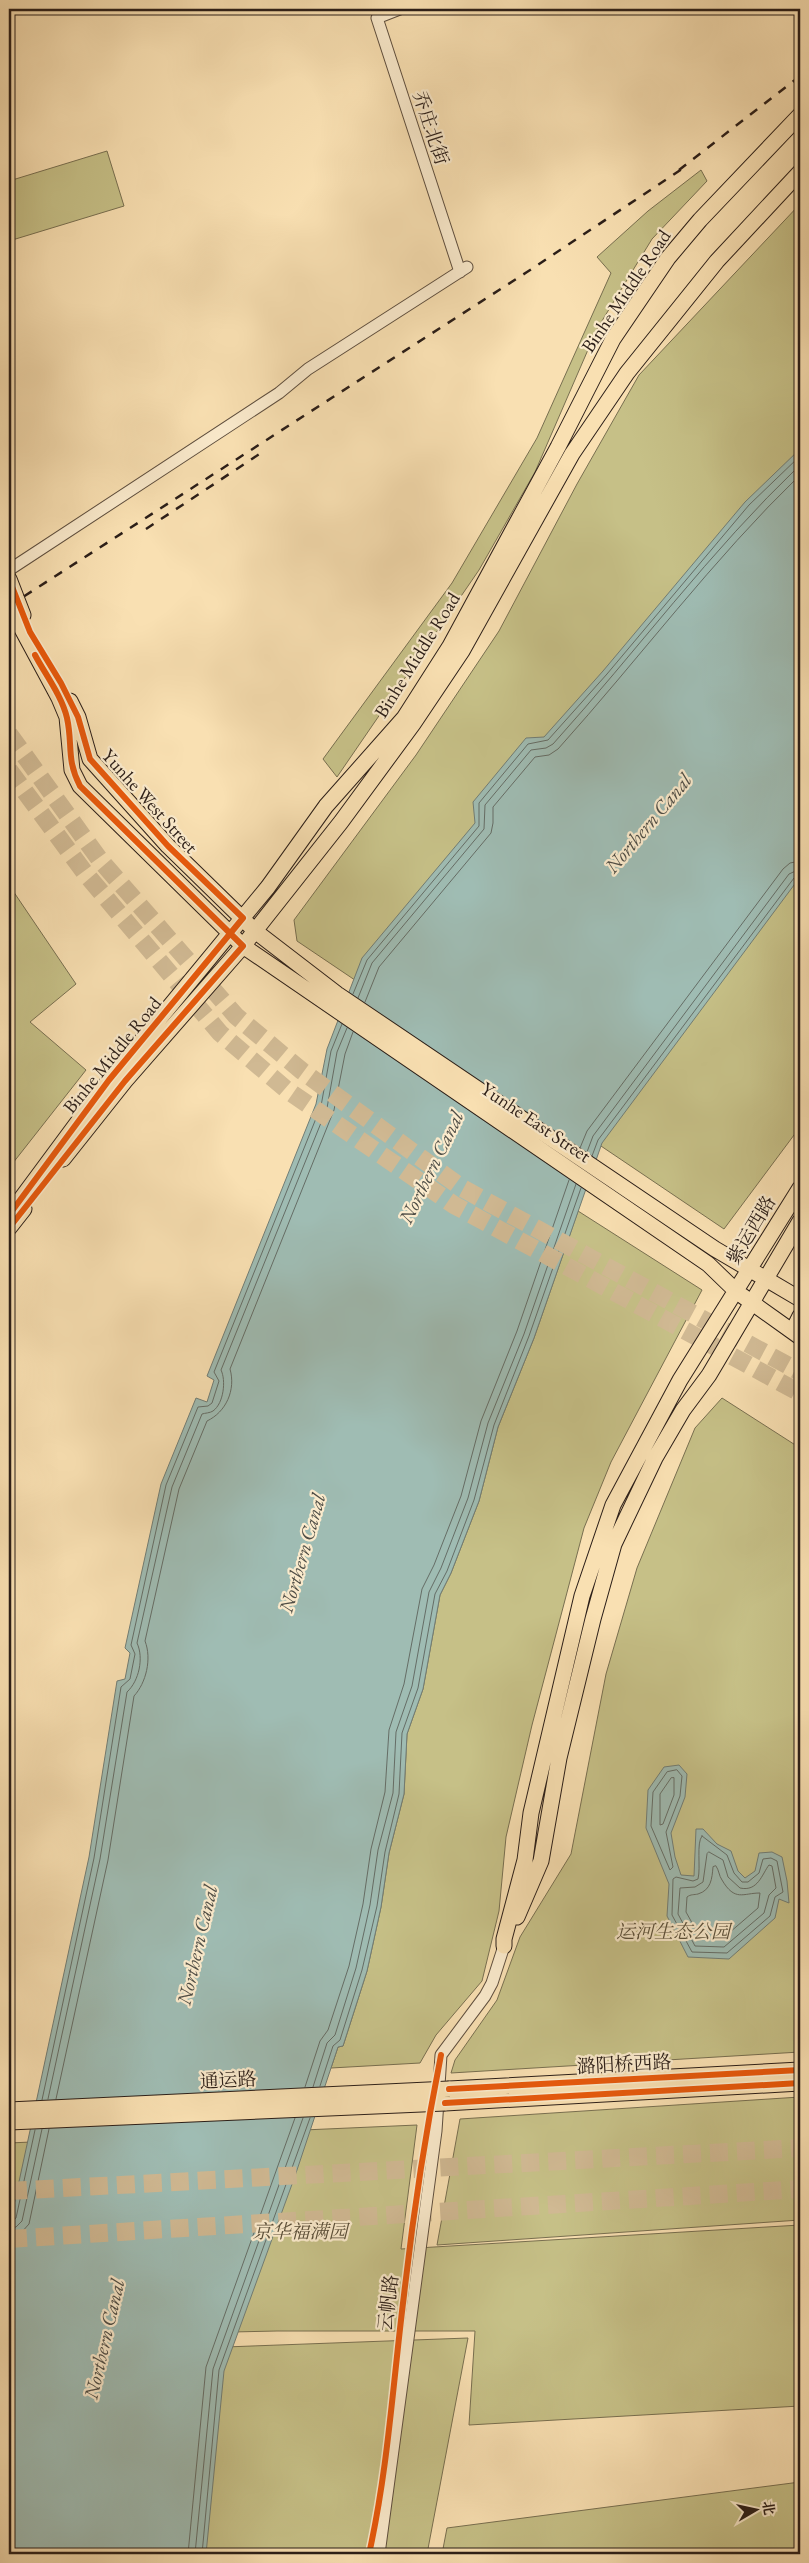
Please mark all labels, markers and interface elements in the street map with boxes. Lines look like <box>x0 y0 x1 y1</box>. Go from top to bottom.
street label: 乔庄北街 <box>407 88 455 168</box>
street label: Binhe Middle Road <box>576 224 677 357</box>
street label: Binhe Middle Road <box>368 587 466 722</box>
street label: Yunhe West Street <box>96 743 204 859</box>
water label: Northern Canal <box>598 767 698 879</box>
street label: Binhe Middle Road <box>57 991 167 1119</box>
street label: Yunhe East Street <box>476 1076 596 1168</box>
water label: Northern Canal <box>392 1105 470 1229</box>
street label: 紫运西路 <box>721 1191 781 1269</box>
water label: Northern Canal <box>272 1489 332 1616</box>
water label: Northern Canal <box>170 1881 224 2009</box>
park label: 运河生态公园 <box>616 1919 733 1944</box>
street label: 潞阳桥西路 <box>576 2049 672 2079</box>
street label: 通运路 <box>199 2066 257 2094</box>
park label: 京华福满园 <box>252 2219 350 2244</box>
street label: 云帆路 <box>372 2273 404 2333</box>
water label: Northern Canal <box>77 2275 131 2403</box>
north arrow <box>732 2486 782 2536</box>
text: 北 <box>759 2500 779 2516</box>

